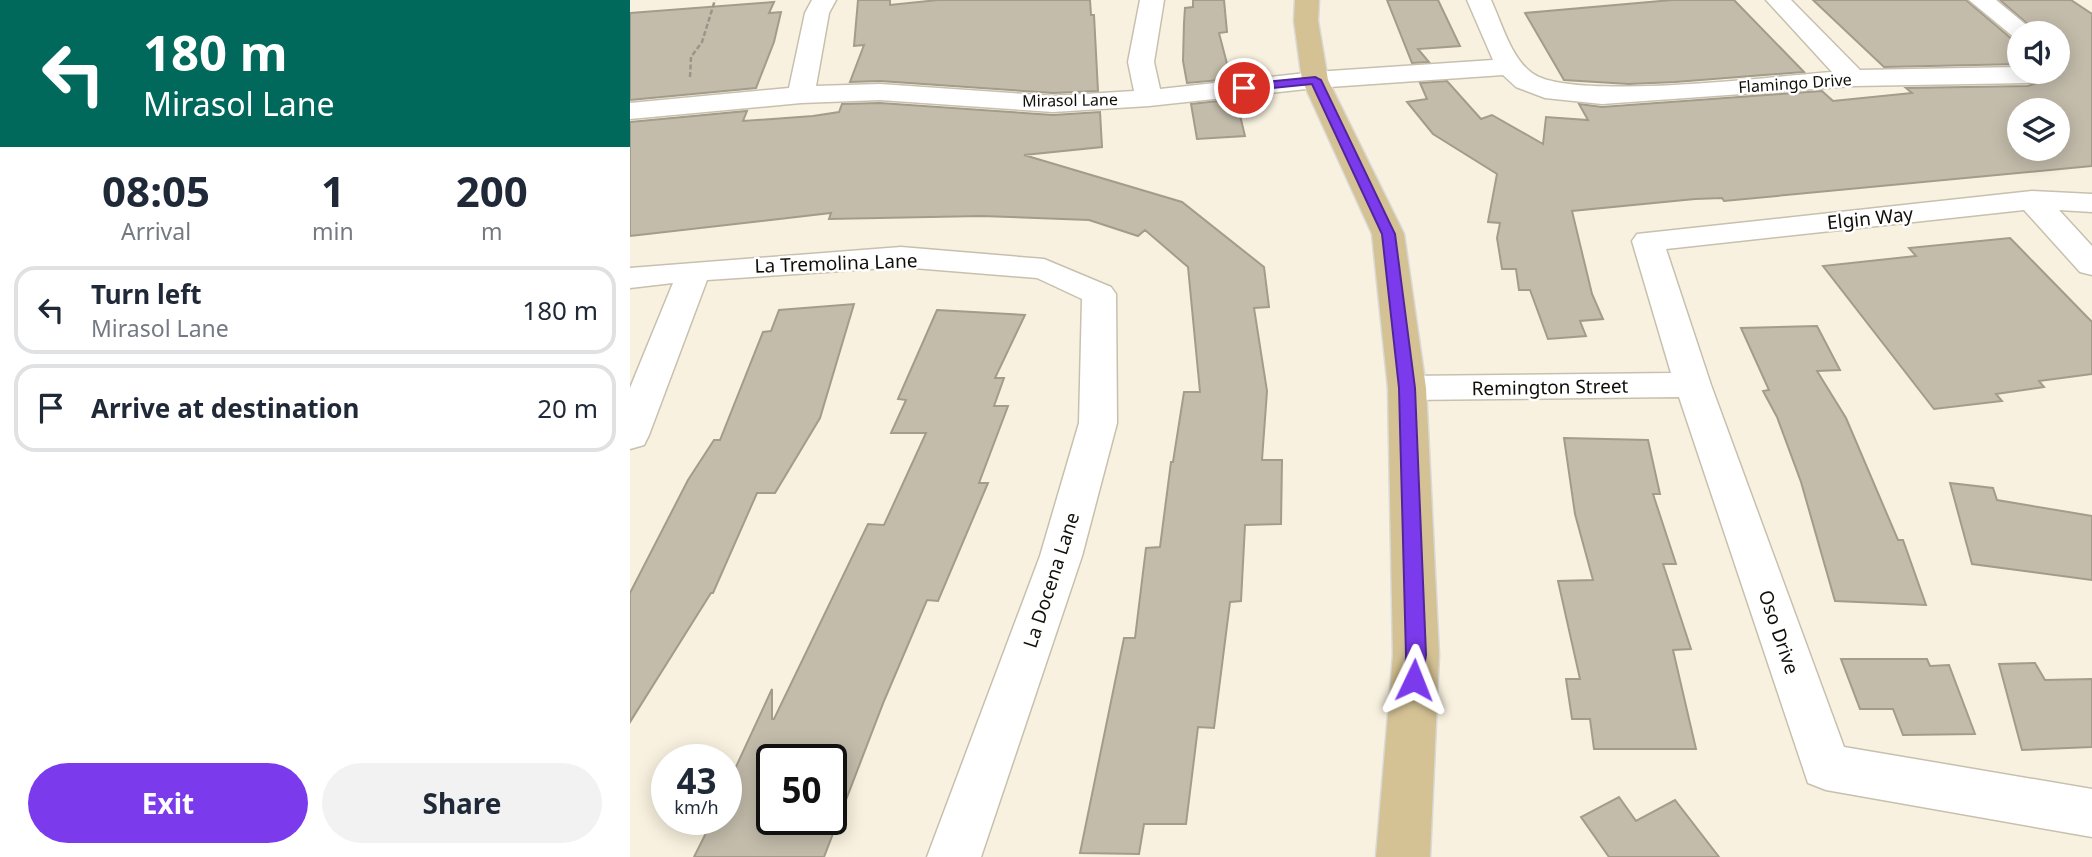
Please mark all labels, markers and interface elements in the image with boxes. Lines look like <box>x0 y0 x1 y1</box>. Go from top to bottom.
text: 180 m <box>143 19 288 85</box>
map controls <box>2007 21 2070 161</box>
button: sound <box>2007 21 2070 84</box>
icon: left <box>28 28 119 119</box>
pin <box>1214 58 1274 118</box>
street label: Flamingo Drive <box>1738 68 1852 98</box>
icon: arrive <box>1225 69 1263 107</box>
text: Mirasol Lane <box>143 82 335 125</box>
street label: Mirasol Lane <box>1022 88 1118 112</box>
button: layers <box>2007 98 2070 161</box>
text: 08:05 <box>102 162 210 219</box>
text: 1 <box>321 162 345 219</box>
text: 200 <box>456 162 528 219</box>
street label: Elgin Way <box>1826 201 1915 235</box>
text: Arrival <box>121 215 191 247</box>
text: min <box>312 215 354 247</box>
text: m <box>481 215 503 247</box>
street label: La Tremolina Lane <box>754 247 918 279</box>
text: Turn left <box>91 276 202 312</box>
icon: left <box>32 291 70 329</box>
text: 180 m <box>522 292 598 328</box>
text: Mirasol Lane <box>91 312 229 344</box>
street label: Remington Street <box>1471 373 1629 401</box>
icon: arrive <box>32 389 70 427</box>
text: Arrive at destination <box>91 390 360 426</box>
text: 20 m <box>537 390 598 426</box>
street label: La Docena Lane <box>1017 509 1085 651</box>
street label: Oso Drive <box>1752 586 1806 678</box>
position arrow <box>1377 643 1451 717</box>
speed limit sign: 50 <box>756 744 847 835</box>
text: 43 <box>676 757 717 804</box>
button: Exit <box>28 763 308 843</box>
button: Share <box>322 763 602 843</box>
text: km/h <box>674 795 719 819</box>

